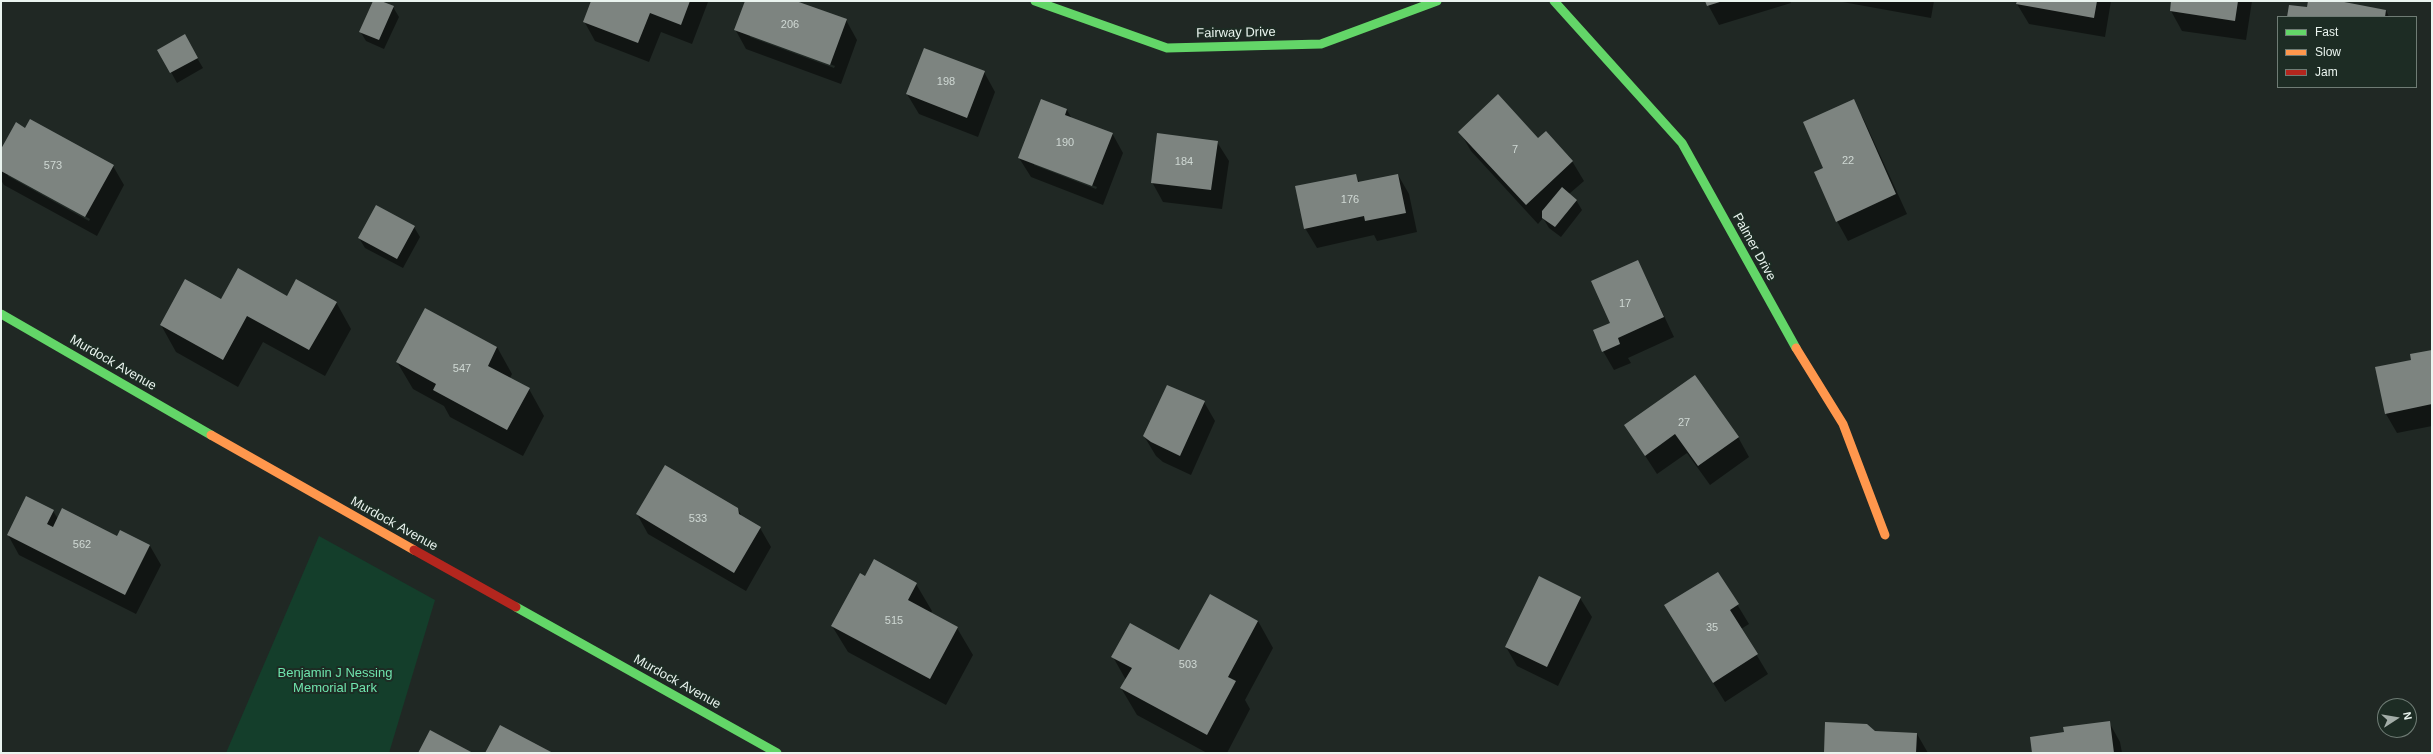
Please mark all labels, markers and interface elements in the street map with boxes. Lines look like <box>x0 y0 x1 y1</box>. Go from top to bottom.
legend <box>2277 16 2417 88</box>
house number: 206 <box>781 18 799 32</box>
street label: Fairway Drive <box>1196 25 1276 41</box>
text: Fast <box>2315 25 2338 39</box>
text: Slow <box>2315 45 2341 59</box>
text: Jam <box>2315 65 2338 79</box>
house number: 198 <box>937 75 955 89</box>
house number: 190 <box>1056 136 1074 150</box>
house number: 7 <box>1512 143 1518 157</box>
house number: 22 <box>1842 154 1854 168</box>
house number: 184 <box>1175 155 1193 169</box>
house number: 573 <box>44 159 62 173</box>
house number: 176 <box>1341 193 1359 207</box>
street label: Palmer Drive <box>1729 210 1779 284</box>
house number: 17 <box>1619 297 1631 311</box>
street label: Murdock Avenue <box>67 332 159 394</box>
house number: 547 <box>453 362 471 376</box>
house number: 27 <box>1678 416 1690 430</box>
street label: Murdock Avenue <box>348 494 440 554</box>
house number: 533 <box>689 512 707 526</box>
house number: 562 <box>73 538 91 552</box>
house number: 515 <box>885 614 903 628</box>
house number: 35 <box>1706 621 1718 635</box>
street label: Murdock Avenue <box>631 652 723 712</box>
house number: 503 <box>1179 658 1197 672</box>
park label: Benjamin J Nessing Memorial Park <box>278 665 392 696</box>
north arrow <box>2377 698 2417 738</box>
text: N <box>2401 711 2414 721</box>

